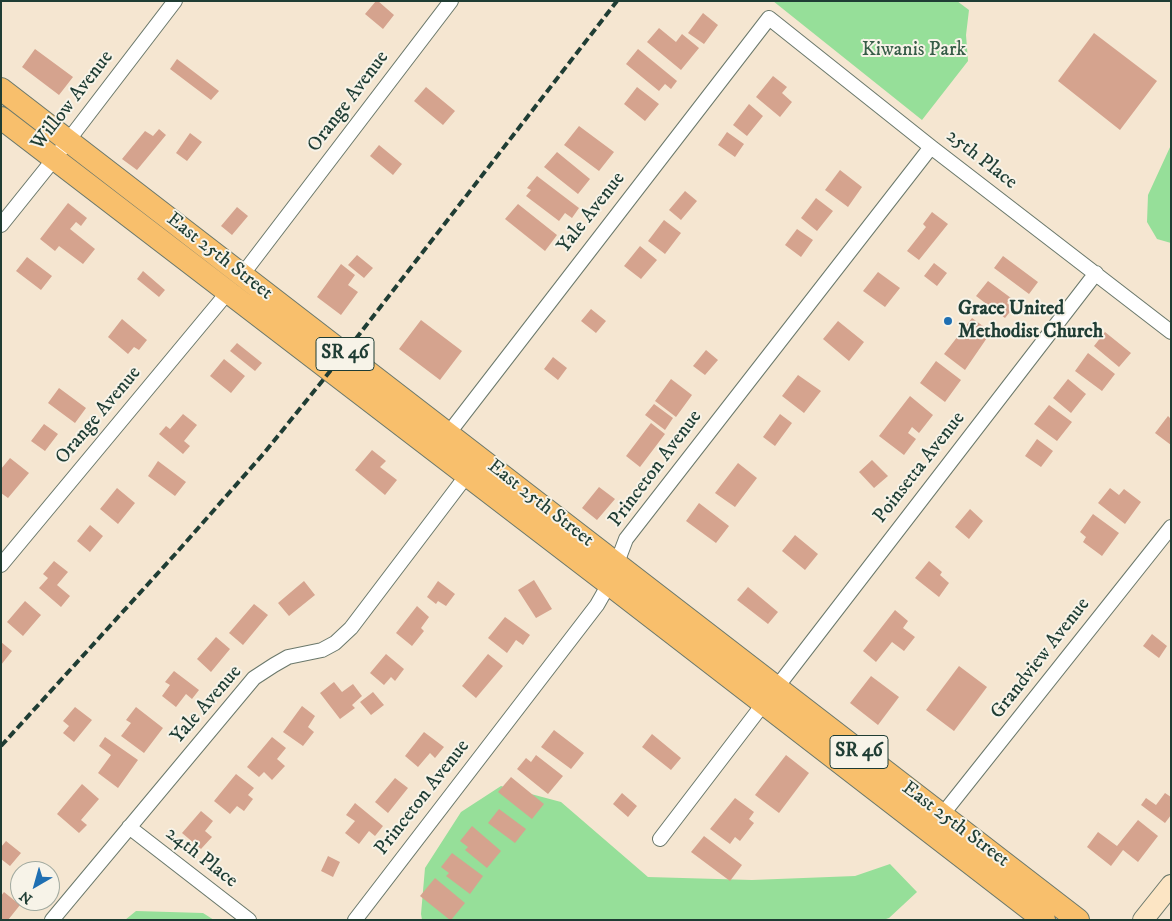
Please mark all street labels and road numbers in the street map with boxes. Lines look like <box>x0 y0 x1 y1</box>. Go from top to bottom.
street label: Willow Avenue <box>27 46 119 156</box>
street label: Orange Avenue <box>303 47 395 157</box>
street label: 25th Place <box>941 125 1021 195</box>
street label: Yale Avenue <box>553 168 631 258</box>
street label: East 25th Street <box>161 208 277 306</box>
road number: SR 46 <box>316 338 374 370</box>
street label: Orange Avenue <box>51 362 147 470</box>
street label: Princeton Avenue <box>604 406 708 532</box>
street label: Poinsetta Avenue <box>869 408 971 528</box>
street label: East 25th Street <box>482 455 598 553</box>
street label: Grandview Avenue <box>986 594 1096 724</box>
street label: Yale Avenue <box>166 661 248 749</box>
street label: Princeton Avenue <box>370 735 476 861</box>
road number: SR 46 <box>830 736 888 769</box>
street label: East 25th Street <box>897 777 1013 873</box>
street label: 24th Place <box>160 822 242 894</box>

